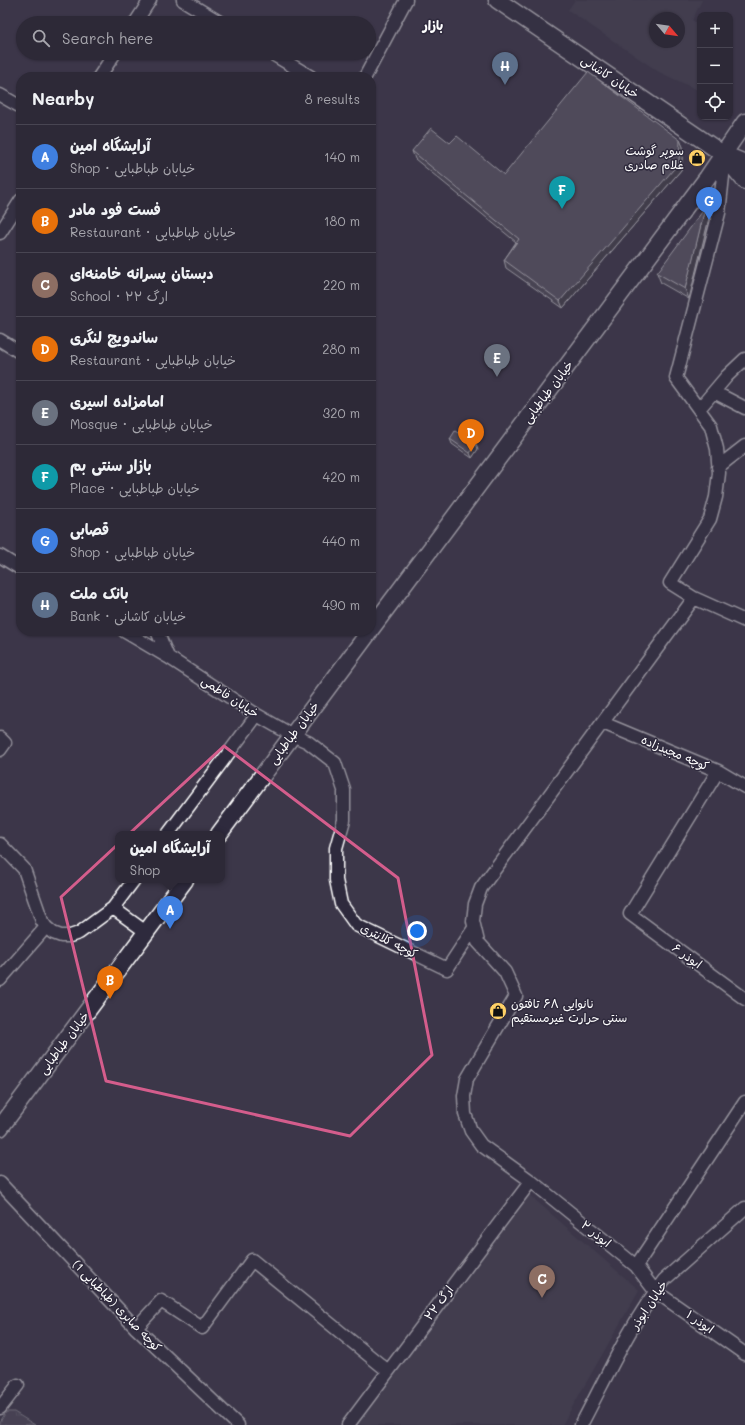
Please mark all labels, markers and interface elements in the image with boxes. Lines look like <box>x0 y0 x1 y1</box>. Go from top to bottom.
north arrow <box>649 12 685 48</box>
map controls <box>697 12 733 120</box>
button: + <box>697 12 733 48</box>
search box <box>16 16 376 60</box>
district label: بازار <box>422 16 444 34</box>
icon: search <box>30 27 52 49</box>
text: Search here <box>62 28 153 48</box>
button: − <box>697 48 733 84</box>
street label: خیابان کاشانی <box>578 51 643 102</box>
pin: H <box>492 52 518 85</box>
button: locate <box>697 84 733 120</box>
text: Nearby <box>32 87 94 109</box>
text: 8 results <box>305 90 360 107</box>
text: آرایشگاه امین <box>70 135 150 155</box>
place label: سوپر گوشت غلام صادری <box>625 142 684 174</box>
text: A <box>40 148 50 165</box>
text: 140 m <box>324 148 360 165</box>
shop icon: سوپر گوشت غلام صادری <box>687 148 707 168</box>
text: Shop · خیابان طباطبایی <box>70 159 195 176</box>
pin: F <box>549 176 575 209</box>
pin: G <box>696 187 722 220</box>
text: فست فود مادر <box>70 199 161 219</box>
text: B <box>41 212 49 229</box>
text: 180 m <box>324 212 360 229</box>
text: Restaurant · خیابان طباطبایی <box>70 223 236 240</box>
text: دبستان پسرانه خامنه‌ای <box>70 263 213 283</box>
text: C <box>40 276 50 293</box>
text: 220 m <box>323 276 360 293</box>
text: School · ارگ ۲۲ <box>70 287 168 304</box>
text: ساندویچ لنگری <box>70 327 158 347</box>
text: D <box>40 340 50 357</box>
text: 280 m <box>322 340 360 357</box>
pin: E <box>484 344 510 377</box>
text: Restaurant · خیابان طباطبایی <box>70 351 236 368</box>
street label: خیابان طباطبایی <box>518 357 577 427</box>
text: امامزاده اسیری <box>70 391 164 411</box>
text: E <box>41 404 49 421</box>
text: 320 m <box>323 404 360 421</box>
text: Mosque · خیابان طباطبایی <box>70 415 213 432</box>
pin: D <box>458 419 484 452</box>
text: بازار سنتی بم <box>70 455 152 475</box>
text: F <box>41 468 49 485</box>
text: 420 m <box>323 468 360 485</box>
text: Place · خیابان طباطبایی <box>70 479 200 496</box>
text: قصابی <box>70 519 109 539</box>
text: G <box>40 532 50 549</box>
text: 440 m <box>322 532 360 549</box>
text: Shop · خیابان طباطبایی <box>70 543 195 560</box>
text: بانک ملت <box>70 583 129 603</box>
text: H <box>40 596 50 613</box>
text: 490 m <box>322 596 360 613</box>
text: Bank · خیابان کاشانی <box>70 607 186 624</box>
street label: خیابان فاطمی <box>198 672 262 722</box>
street label: خیابان طباطبایی <box>264 698 323 768</box>
street label: کوچه مجیدزاده <box>639 731 712 774</box>
popup <box>115 831 225 883</box>
text: آرایشگاه امین <box>130 837 210 857</box>
text: Shop <box>130 861 160 878</box>
pin: A <box>157 896 183 929</box>
street label: کوچه کلانتری <box>358 919 421 961</box>
your location <box>407 921 427 941</box>
street label: ابوذر ۶ <box>669 939 706 972</box>
pin: B <box>97 966 123 999</box>
place label: نانوایی ۶۸ تافتون سنتی حرارت غیرمستقیم <box>511 995 627 1027</box>
shop icon: نانوایی ۶۸ تافتون سنتی حرارت غیرمستقیم <box>488 1001 508 1021</box>
street label: خیابان طباطبایی <box>34 1008 93 1078</box>
street label: ابوذر ۲ <box>578 1216 615 1251</box>
street label: کوچه صابری (طباطبایی 1) <box>69 1256 166 1355</box>
pin: C <box>529 1265 555 1298</box>
street label: خیابان ابوذر <box>625 1277 671 1333</box>
street label: ارگ ۲۲ <box>420 1282 457 1323</box>
street label: ابوذر ۱ <box>683 1306 718 1337</box>

